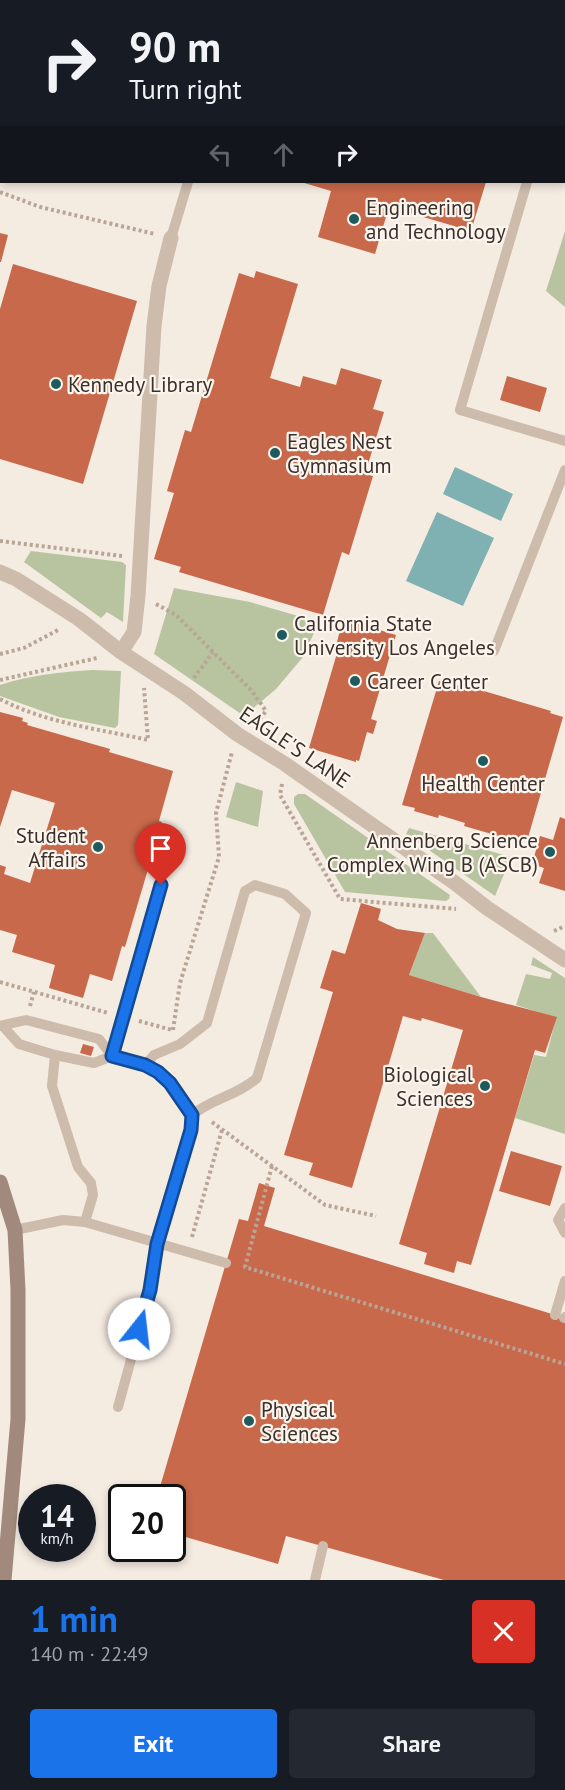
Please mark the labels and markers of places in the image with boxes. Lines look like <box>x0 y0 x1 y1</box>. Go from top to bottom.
place label: Engineering and Technology <box>366 194 506 245</box>
marker: Engineering and Technology <box>347 212 361 226</box>
place label: Kennedy Library <box>68 371 213 398</box>
marker: Kennedy Library <box>49 377 63 391</box>
place label: Eagles Nest Gymnasium <box>287 428 392 479</box>
marker: Eagles Nest Gymnasium <box>268 446 282 460</box>
place label: California State University Los Angeles <box>294 610 495 661</box>
marker: California State University Los Angeles <box>275 628 289 642</box>
place label: Career Center <box>367 668 488 695</box>
marker: Career Center <box>348 674 362 688</box>
marker: Health Center <box>476 754 490 768</box>
place label: Health Center <box>421 770 545 797</box>
place label: Student Affairs <box>16 822 86 873</box>
pin <box>135 823 186 885</box>
place label: Annenberg Science Complex Wing B (ASCB) <box>327 827 538 878</box>
marker: Student Affairs <box>91 840 105 854</box>
marker: Annenberg Science Complex Wing B (ASCB) <box>543 845 557 859</box>
place label: Biological Sciences <box>384 1061 473 1112</box>
marker: Biological Sciences <box>478 1079 492 1093</box>
place label: Physical Sciences <box>261 1396 338 1447</box>
marker: Physical Sciences <box>242 1414 256 1428</box>

